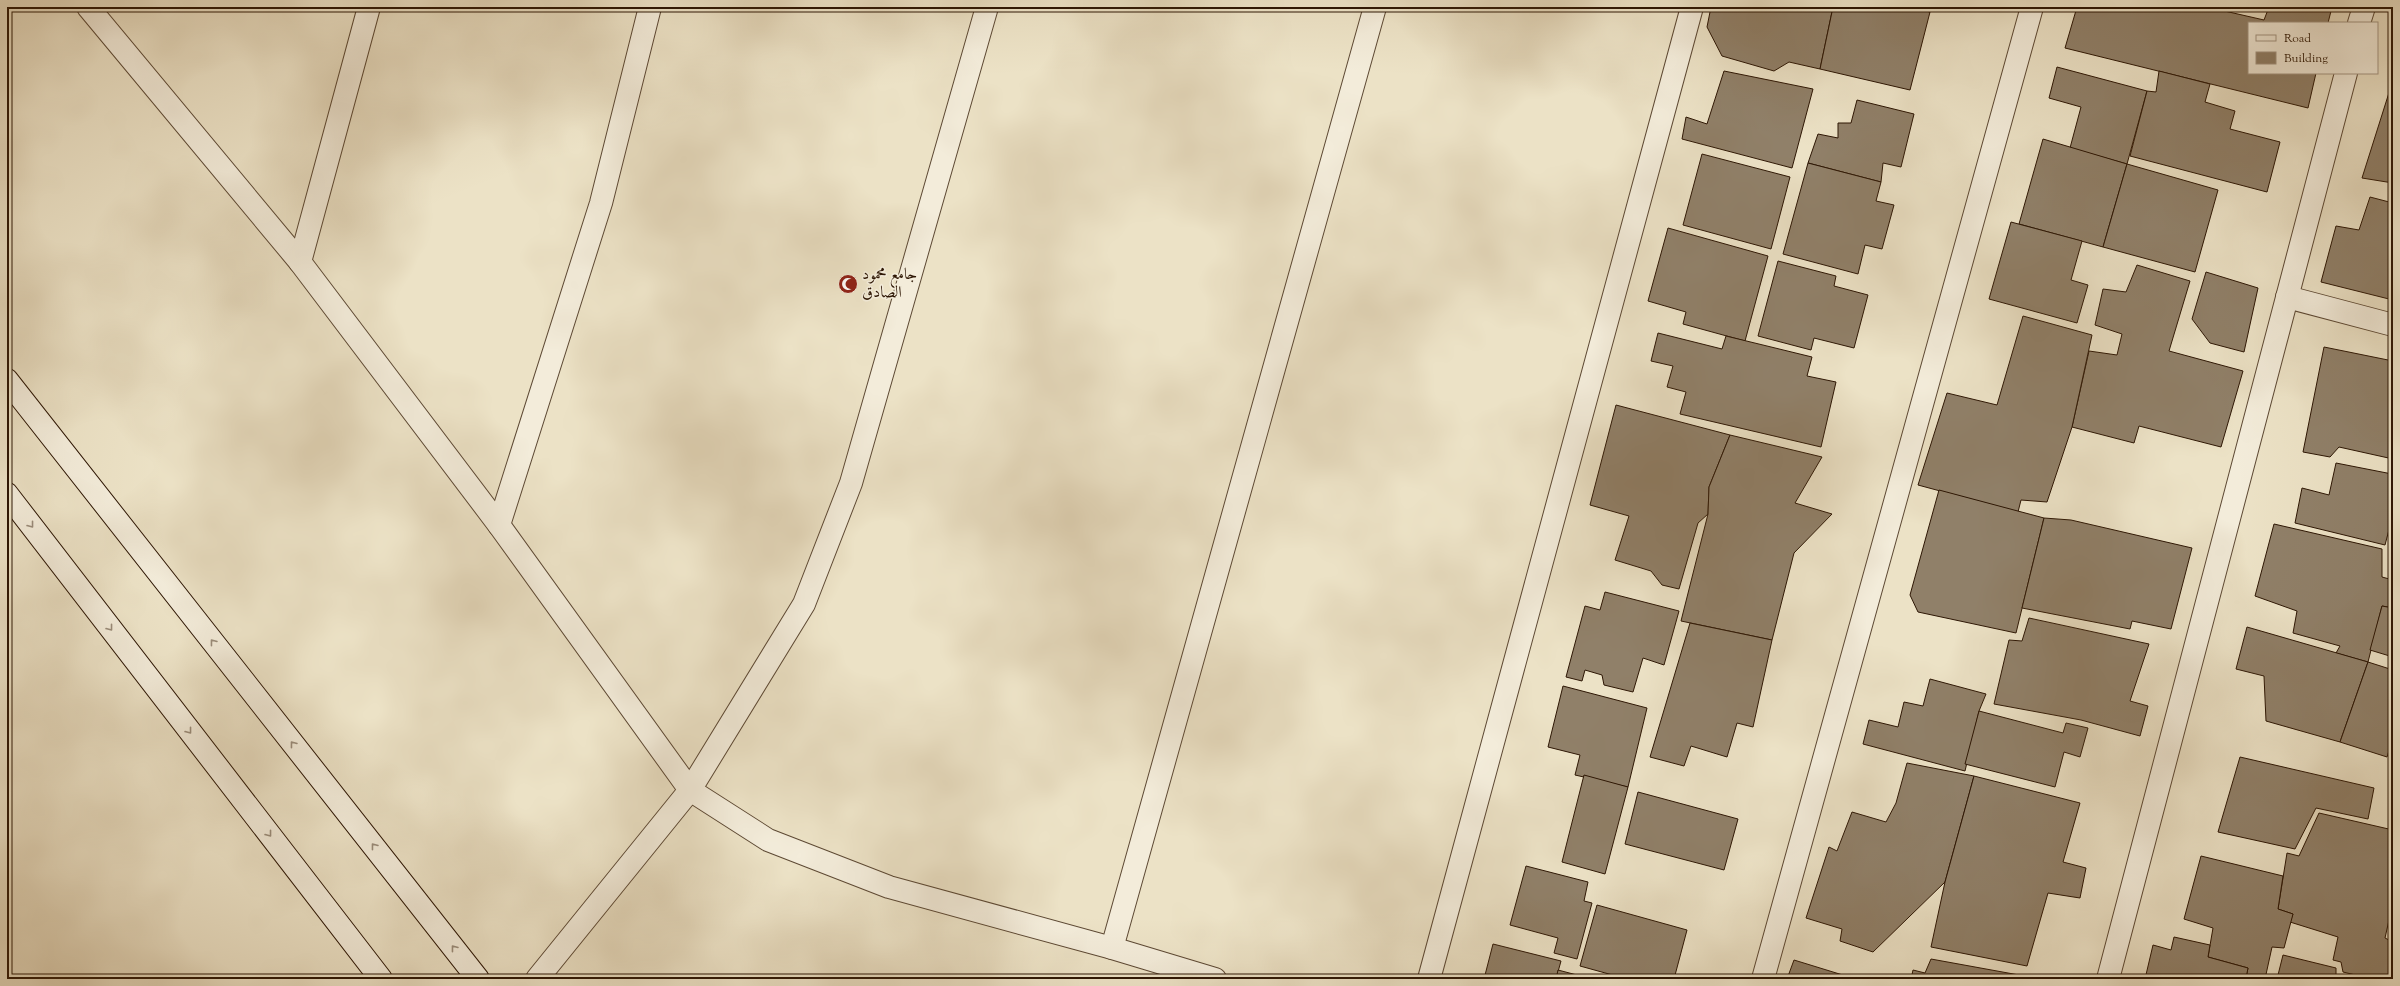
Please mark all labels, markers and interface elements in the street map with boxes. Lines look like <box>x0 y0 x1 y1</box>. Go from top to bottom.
legend <box>2248 22 2378 74</box>
text: Road <box>2284 30 2311 48</box>
text: Building <box>2284 50 2328 68</box>
place label: جامع محمود الصادق <box>862 264 917 305</box>
mosque icon: جامع محمود الصادق <box>837 273 859 295</box>
one-way arrow <box>26 521 34 528</box>
one-way arrow <box>105 624 113 631</box>
one-way arrow <box>210 639 217 646</box>
one-way arrow <box>185 727 192 734</box>
one-way arrow <box>291 741 298 748</box>
one-way arrow <box>264 829 271 836</box>
one-way arrow <box>371 844 378 851</box>
one-way arrow <box>452 946 459 953</box>

